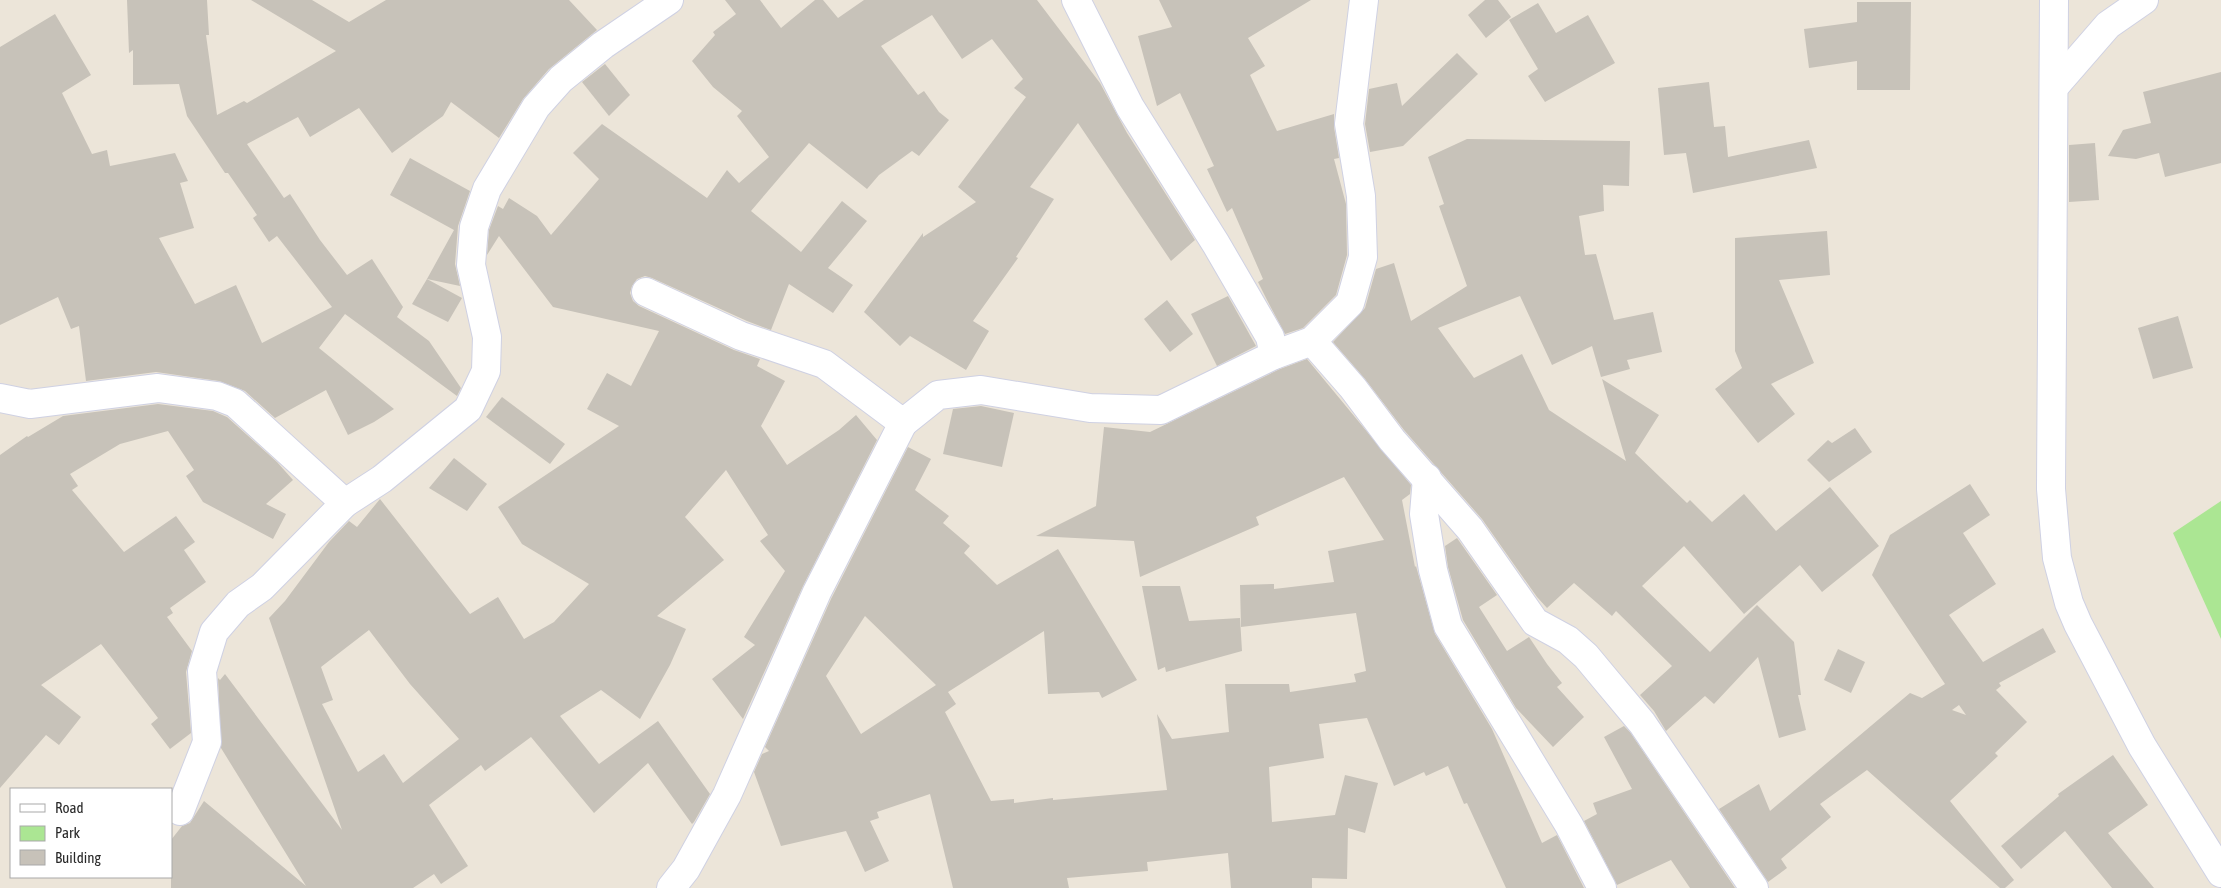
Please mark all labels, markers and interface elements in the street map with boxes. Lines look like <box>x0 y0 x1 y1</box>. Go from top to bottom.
legend <box>10 788 172 878</box>
text: Road <box>55 799 84 816</box>
text: Park <box>55 824 80 841</box>
text: Building <box>55 849 101 866</box>

